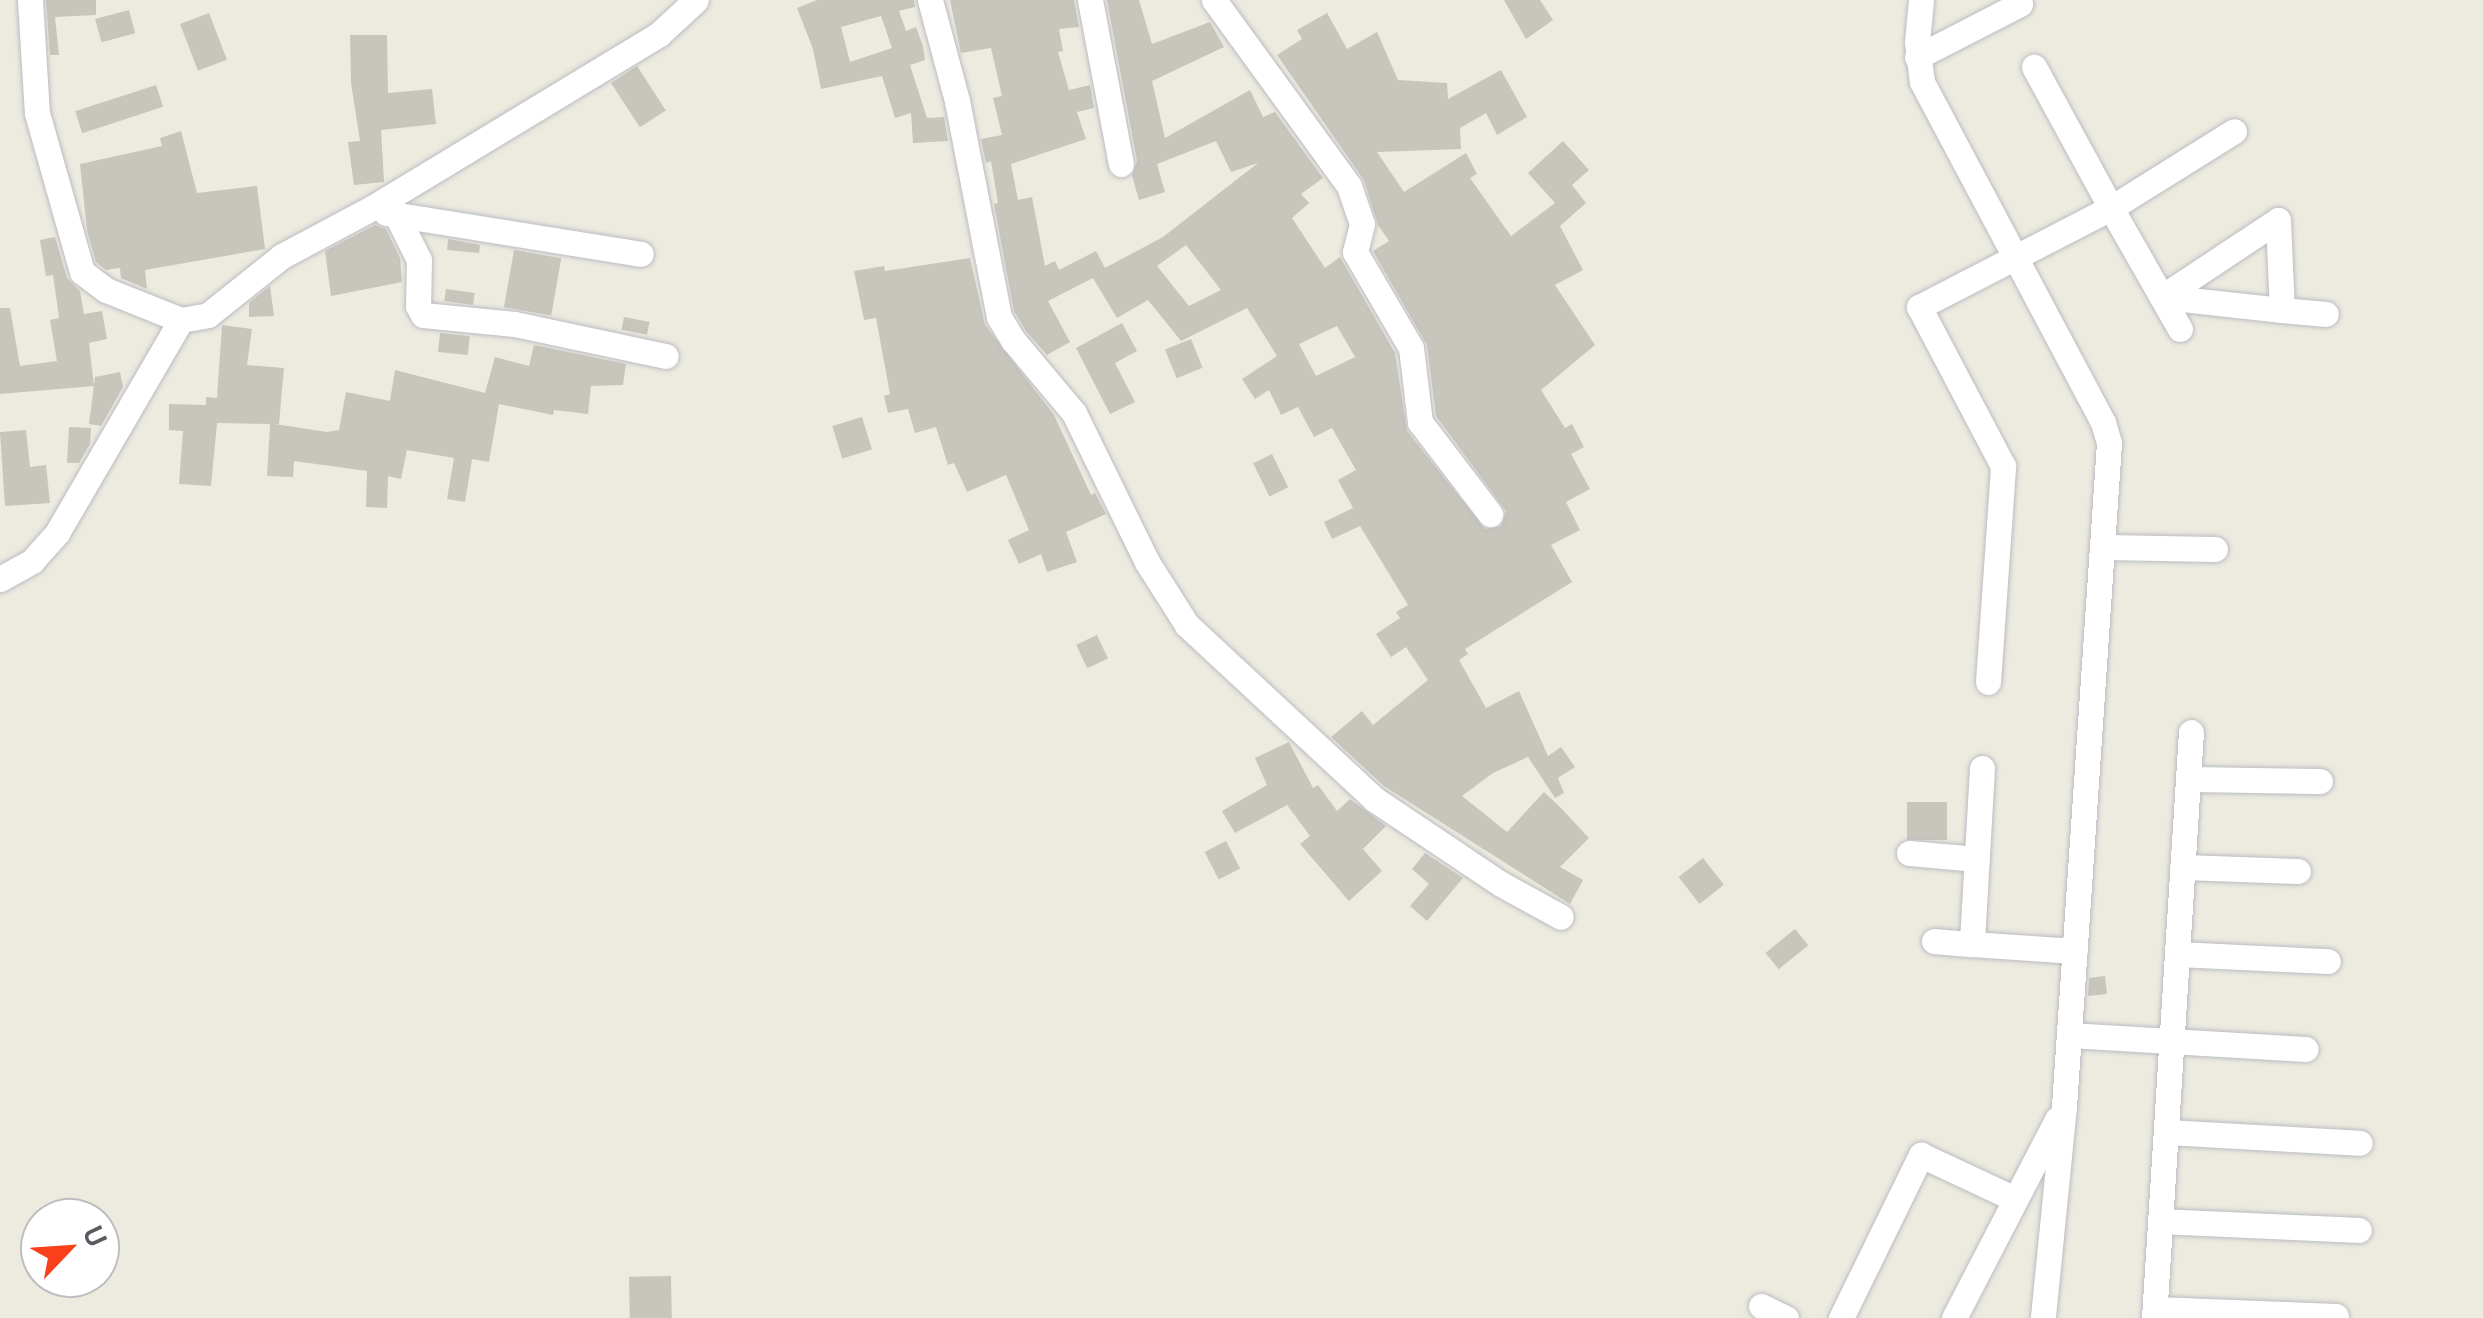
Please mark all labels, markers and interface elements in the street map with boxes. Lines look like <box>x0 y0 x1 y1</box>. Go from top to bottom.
north arrow <box>20 1198 120 1298</box>
text: U <box>75 1220 116 1252</box>

